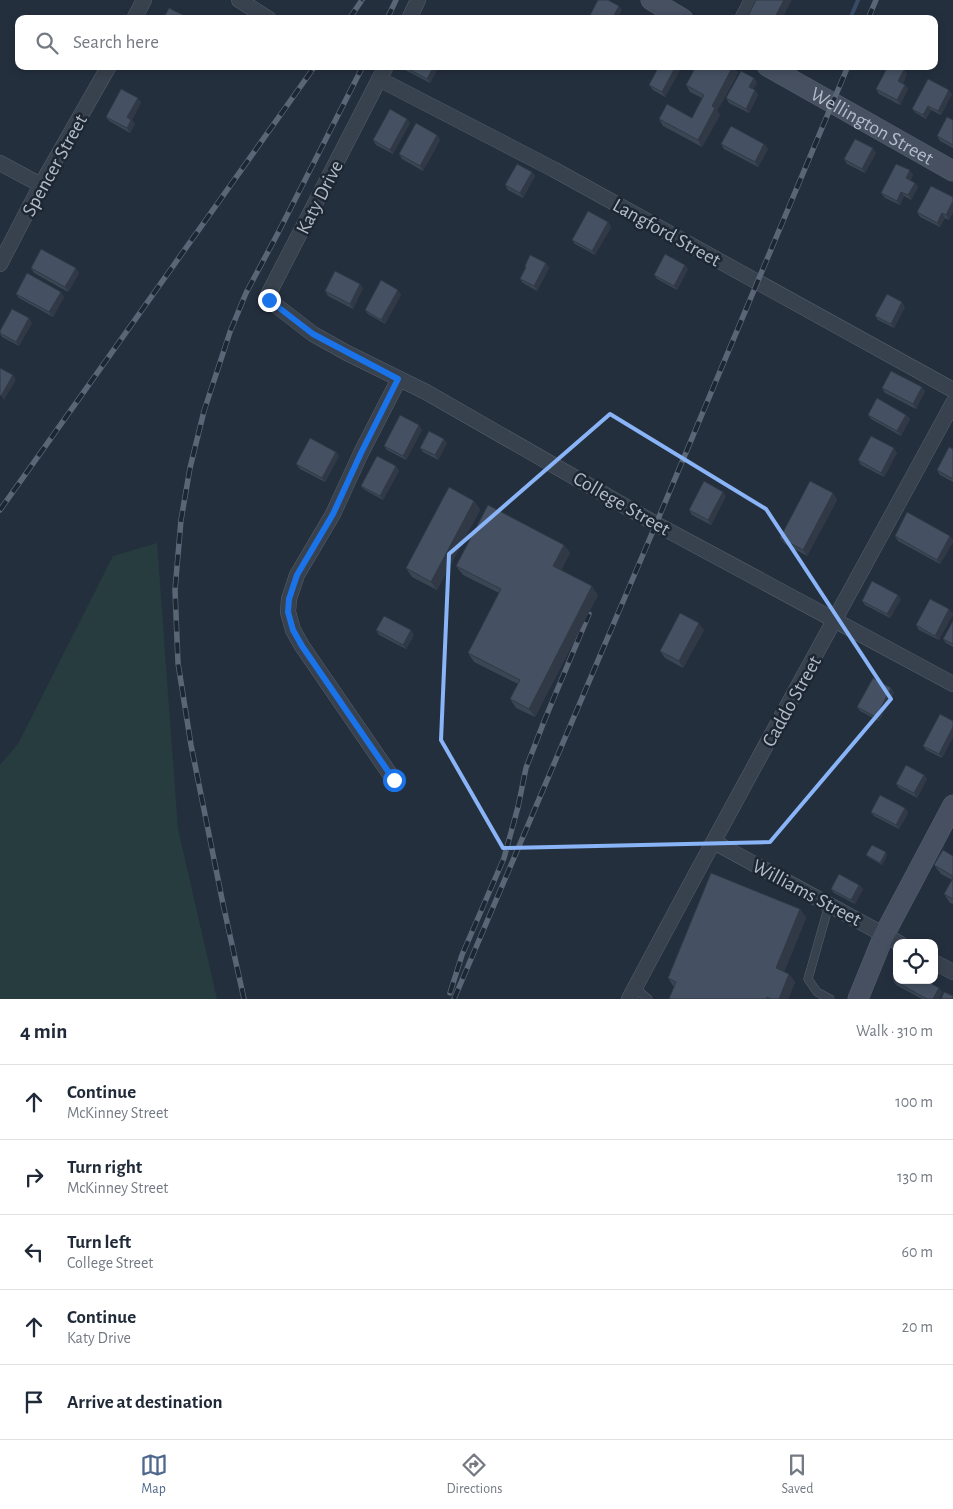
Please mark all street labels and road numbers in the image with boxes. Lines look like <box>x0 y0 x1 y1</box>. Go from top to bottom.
street label: Wellington Street <box>807 84 937 169</box>
street label: Spencer Street <box>19 111 91 220</box>
street label: Katy Drive <box>293 157 347 238</box>
street label: Langford Street <box>609 195 724 271</box>
street label: College Street <box>570 468 674 540</box>
street label: Caddo Street <box>759 652 825 750</box>
street label: Williams Street <box>749 856 865 930</box>

